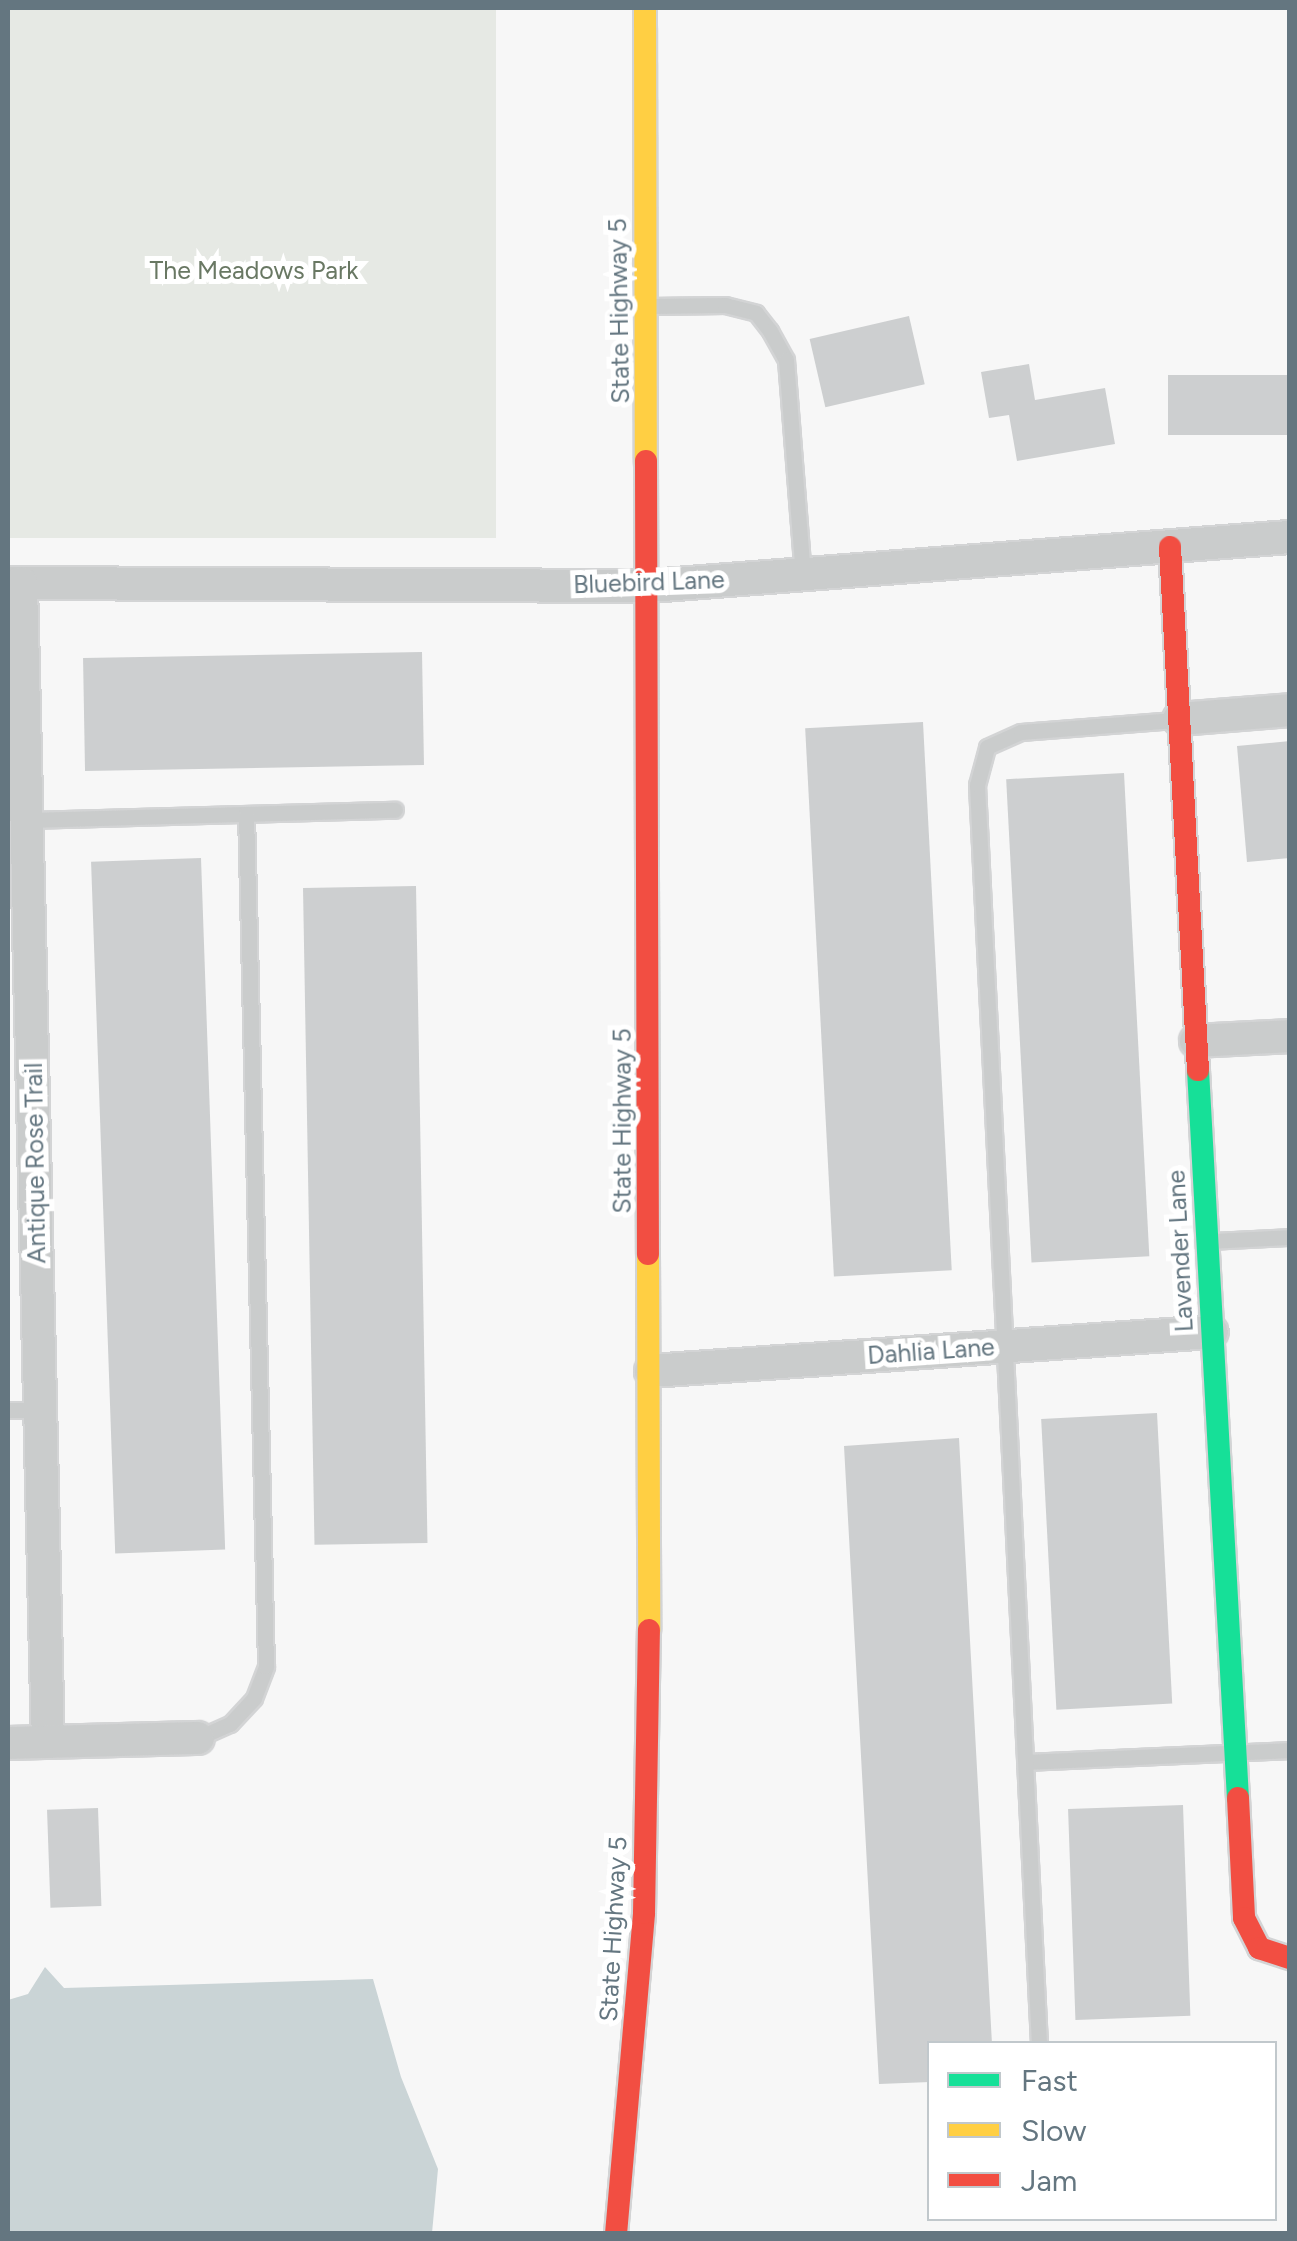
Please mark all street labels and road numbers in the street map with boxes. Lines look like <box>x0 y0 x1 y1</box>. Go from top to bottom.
street label: State Highway 5 <box>602 218 636 404</box>
street label: Bluebird Lane <box>573 564 725 600</box>
street label: State Highway 5 <box>607 1028 637 1214</box>
street label: Antique Rose Trail <box>18 1062 52 1264</box>
street label: Lavender Lane <box>1161 1169 1199 1333</box>
street label: Dahlia Lane <box>866 1332 996 1370</box>
street label: State Highway 5 <box>593 1836 633 2022</box>

